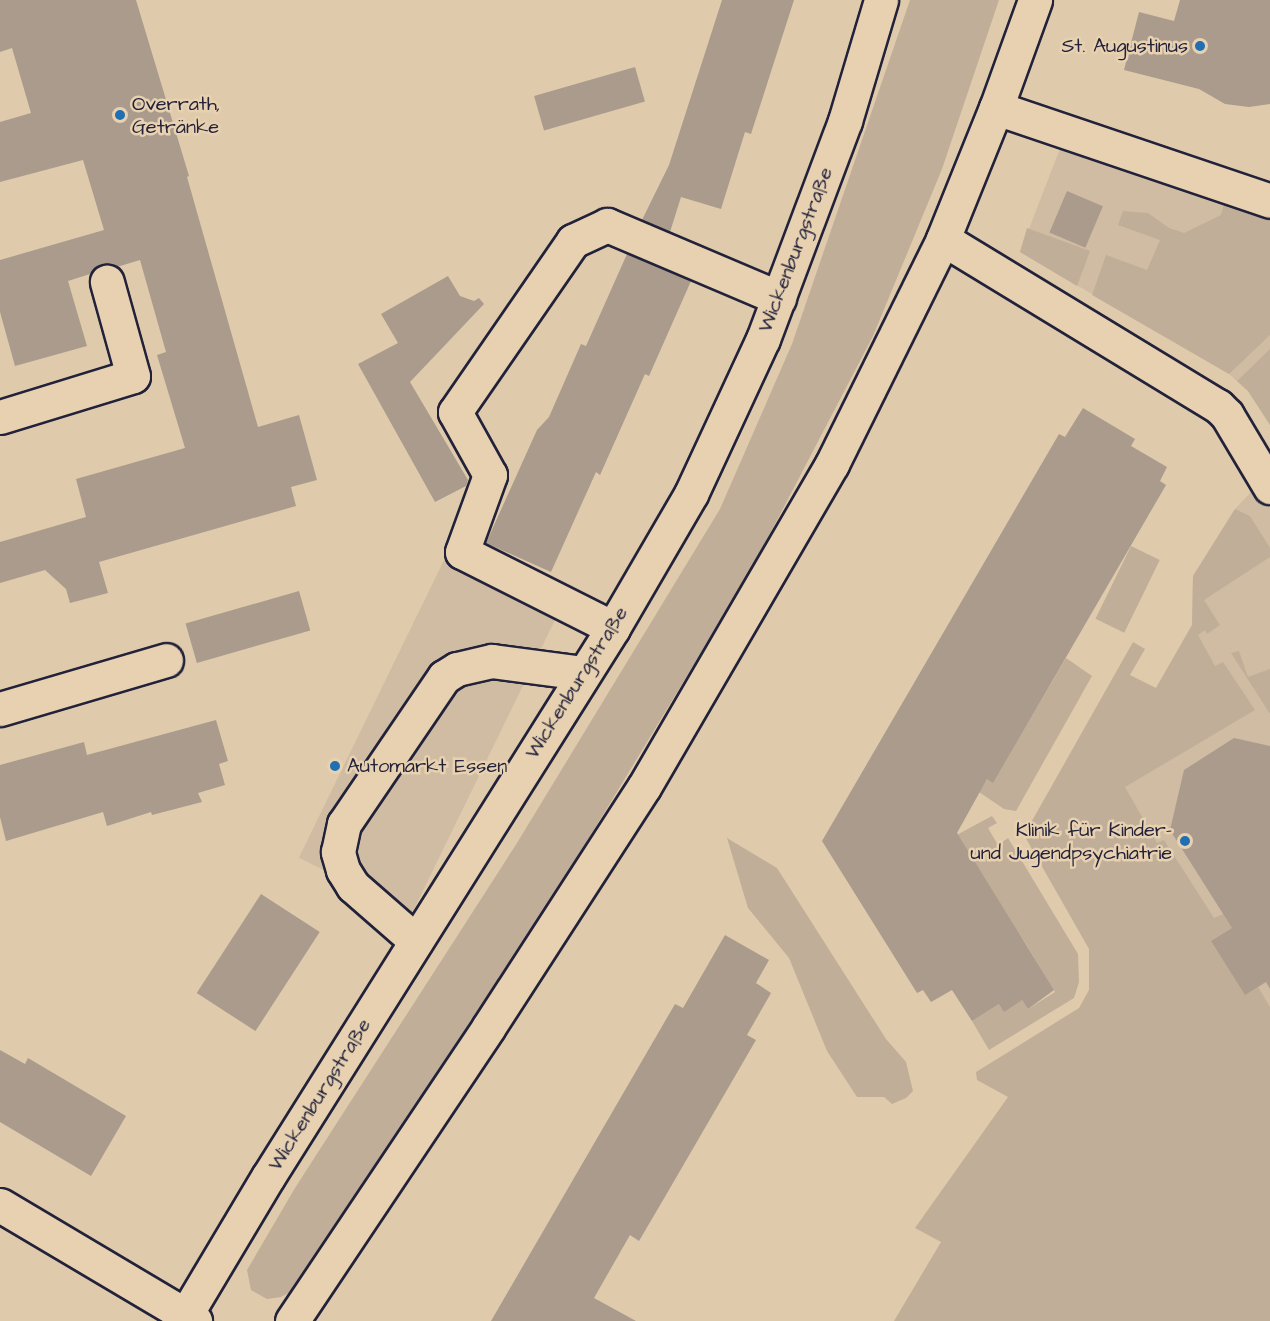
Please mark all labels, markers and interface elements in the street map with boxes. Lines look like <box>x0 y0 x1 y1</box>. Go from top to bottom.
place label: St. Augustinus <box>1061 34 1188 58</box>
marker: St. Augustinus <box>1193 39 1207 53</box>
place label: Overrath, Getränke <box>132 92 220 139</box>
marker: Overrath, Getränke <box>113 108 127 122</box>
street label: Wickenburgstraße <box>753 164 839 336</box>
street label: Wickenburgstraße <box>521 603 633 763</box>
place label: Automarkt Essen <box>347 754 507 778</box>
marker: Automarkt Essen <box>328 759 342 773</box>
place label: Klinik für Kinder- und Jugendpsychiatrie <box>971 818 1172 865</box>
marker: Klinik für Kinder- und Jugendpsychiatrie <box>1176 832 1194 850</box>
street label: Wickenburgstraße <box>264 1015 376 1175</box>

